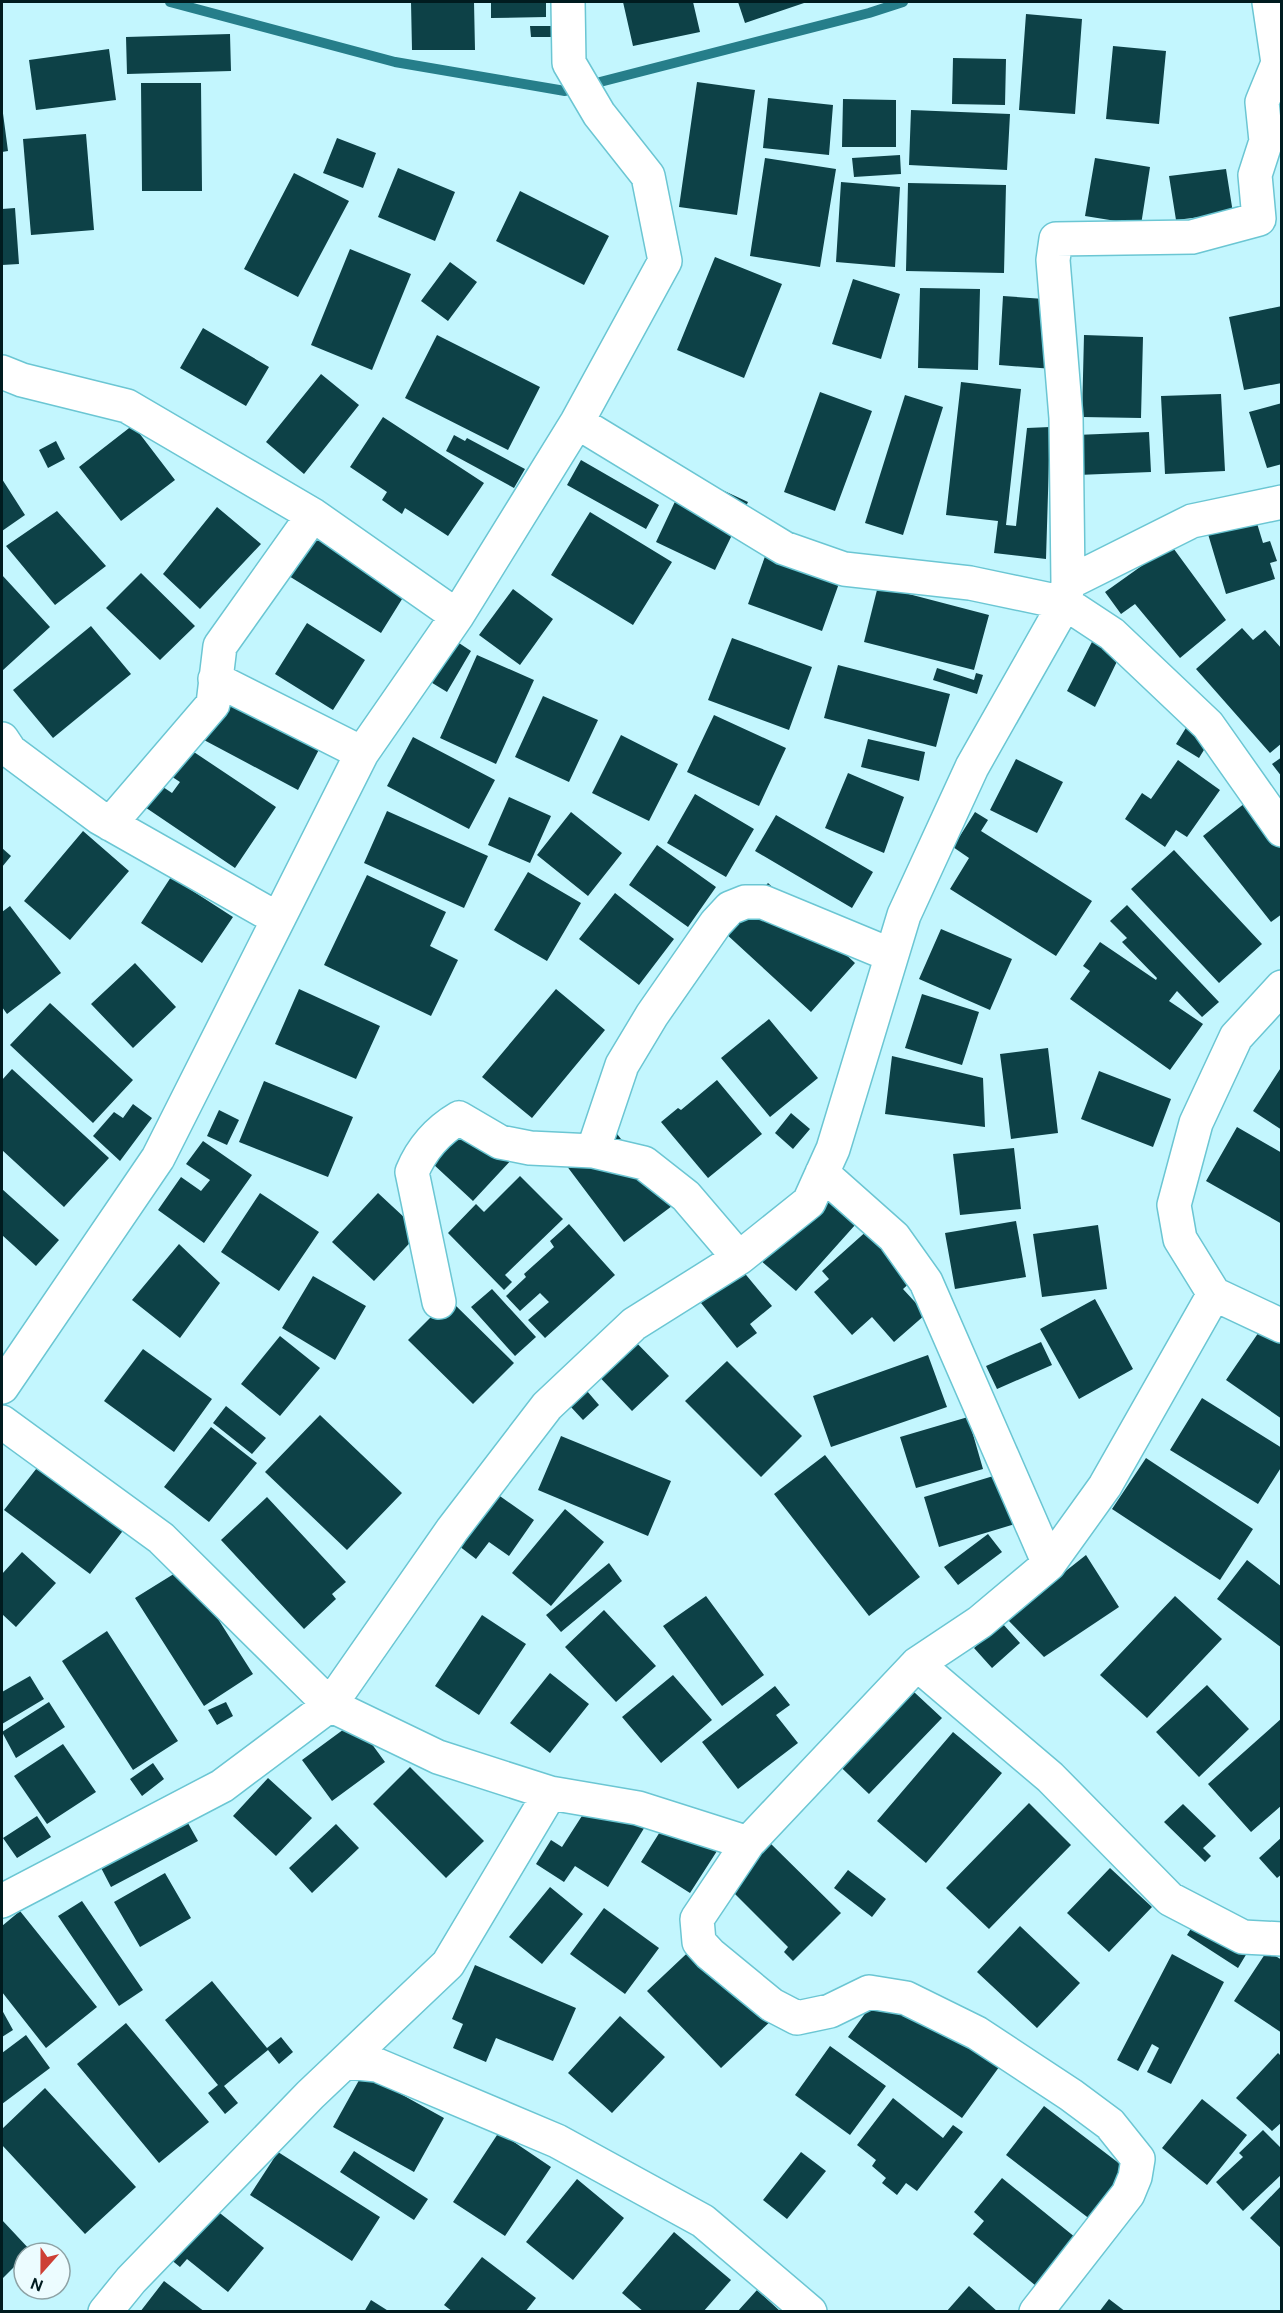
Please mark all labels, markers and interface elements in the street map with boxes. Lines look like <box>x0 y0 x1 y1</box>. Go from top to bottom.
north arrow <box>12 2241 72 2301</box>
text: N <box>28 2273 46 2296</box>

